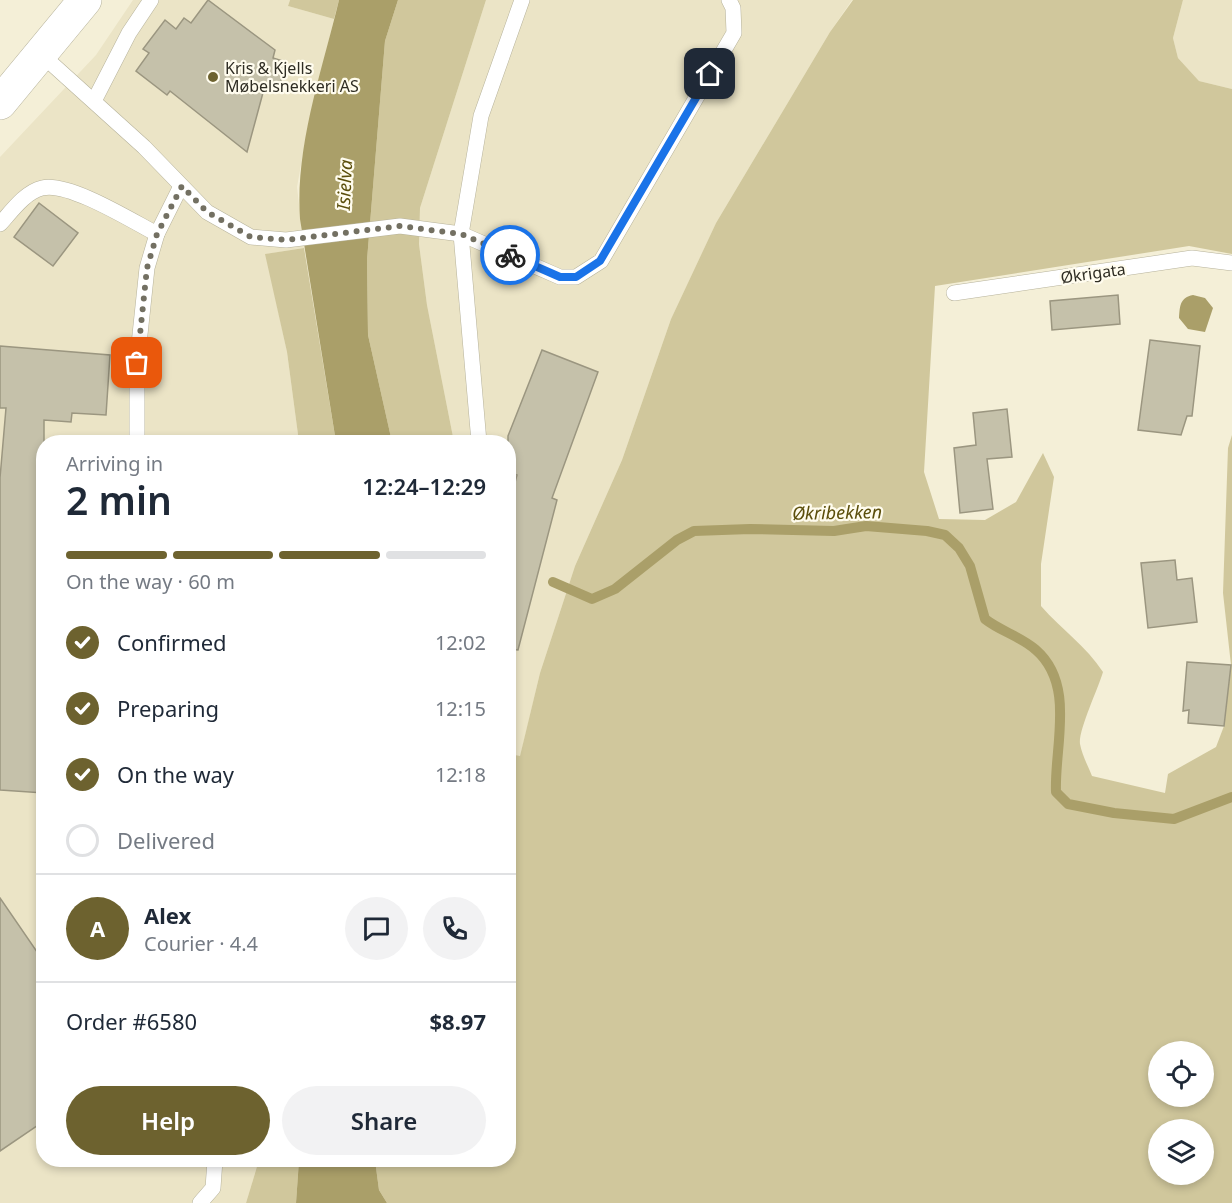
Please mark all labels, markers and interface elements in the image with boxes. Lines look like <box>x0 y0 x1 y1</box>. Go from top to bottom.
pin <box>684 48 735 99</box>
place label: Kris & Kjells Møbelsnekkeri AS <box>225 57 359 97</box>
icon: home <box>693 57 726 90</box>
marker: Kris & Kjells Møbelsnekkeri AS <box>206 70 220 84</box>
water label: Isielva <box>331 159 357 212</box>
courier <box>480 225 540 285</box>
icon: bike <box>494 239 527 272</box>
street label: Økrigata <box>1059 258 1127 288</box>
pin <box>111 337 162 388</box>
icon: bag <box>120 346 153 379</box>
text: Arriving in <box>66 450 163 477</box>
text: 12:24–12:29 <box>362 471 486 501</box>
text: 2 min <box>66 473 172 526</box>
water label: Økribekken <box>792 499 882 525</box>
text: On the way · 60 m <box>66 568 235 595</box>
icon: check <box>66 626 99 659</box>
text: Confirmed <box>117 627 227 657</box>
text: 12:02 <box>435 629 486 656</box>
icon: check <box>66 692 99 725</box>
text: Preparing <box>117 693 219 723</box>
text: 12:15 <box>435 695 486 722</box>
icon: check <box>66 758 99 791</box>
text: On the way <box>117 759 234 789</box>
text: 12:18 <box>435 761 486 788</box>
text: Delivered <box>117 825 215 855</box>
button: chat <box>345 897 408 960</box>
button: phone <box>423 897 486 960</box>
text: Alex <box>144 900 191 930</box>
text: A <box>90 913 105 943</box>
text: Courier · 4.4 <box>144 930 258 957</box>
text: Order #6580 <box>66 1006 197 1036</box>
text: $8.97 <box>429 1006 486 1036</box>
map controls <box>1148 1041 1214 1185</box>
button: locate <box>1148 1041 1214 1107</box>
button: Help <box>66 1086 270 1155</box>
button: Share <box>282 1086 486 1155</box>
button: layers <box>1148 1119 1214 1185</box>

